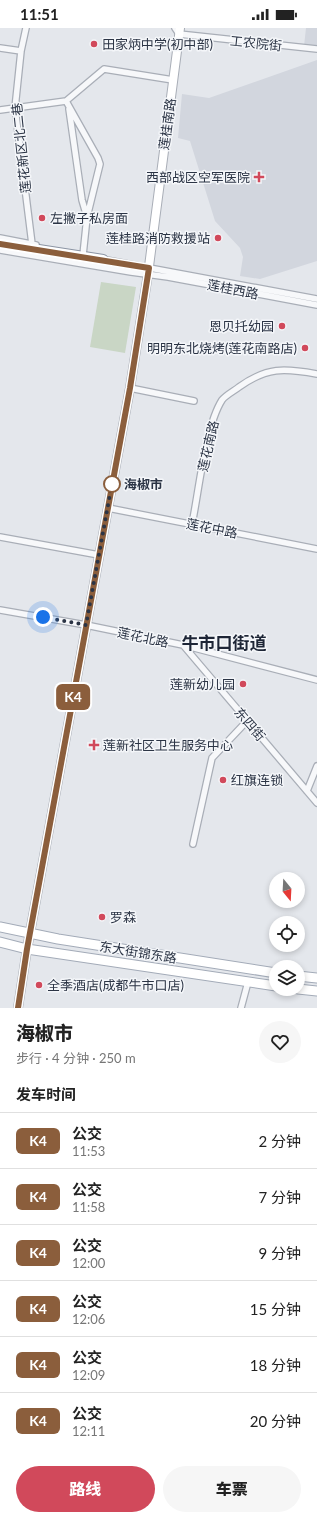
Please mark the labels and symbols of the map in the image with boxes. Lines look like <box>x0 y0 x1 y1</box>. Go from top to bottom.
street label: 工农院街 <box>229 32 283 54</box>
place label: 田家炳中学(初中部) <box>102 36 213 52</box>
marker: 田家炳中学(初中部) <box>89 39 99 49</box>
street label: 莲桂南路 <box>155 97 179 151</box>
street label: 莲花新区北二巷 <box>8 102 34 194</box>
place label: 西部战区空军医院 <box>146 169 250 185</box>
marker: 西部战区空军医院 <box>253 171 265 183</box>
place label: 左撇子私房面 <box>50 210 128 226</box>
marker: 左撇子私房面 <box>37 213 47 223</box>
place label: 莲桂路消防救援站 <box>106 230 210 246</box>
marker: 莲桂路消防救援站 <box>213 233 223 243</box>
street label: 莲桂西路 <box>206 276 260 302</box>
place label: 恩贝托幼园 <box>209 318 274 334</box>
marker: 恩贝托幼园 <box>277 321 287 331</box>
place label: 明明东北烧烤(莲花南路店) <box>147 340 297 356</box>
marker: 明明东北烧烤(莲花南路店) <box>300 343 310 353</box>
street label: 莲花南路 <box>194 419 222 473</box>
marker: 海椒市 <box>103 475 121 493</box>
place label: 海椒市 <box>124 476 163 492</box>
street label: 莲花中路 <box>185 515 239 541</box>
your location <box>33 607 53 627</box>
street label: 莲花北路 <box>116 624 170 650</box>
district label: 牛市口街道 <box>182 632 267 653</box>
place label: 莲新幼儿园 <box>170 676 235 692</box>
marker: 莲新幼儿园 <box>238 679 248 689</box>
line badge: K4 <box>55 684 91 710</box>
street label: 东四街 <box>231 704 269 744</box>
place label: 莲新社区卫生服务中心 <box>103 737 233 753</box>
marker: 莲新社区卫生服务中心 <box>88 739 100 751</box>
place label: 红旗连锁 <box>231 772 283 788</box>
marker: 红旗连锁 <box>218 775 228 785</box>
north arrow <box>269 872 305 908</box>
place label: 罗森 <box>110 909 136 925</box>
marker: 罗森 <box>97 912 107 922</box>
street label: 东大街锦东路 <box>98 938 178 966</box>
place label: 全季酒店(成都牛市口店) <box>47 977 184 993</box>
marker: 全季酒店(成都牛市口店) <box>34 980 44 990</box>

